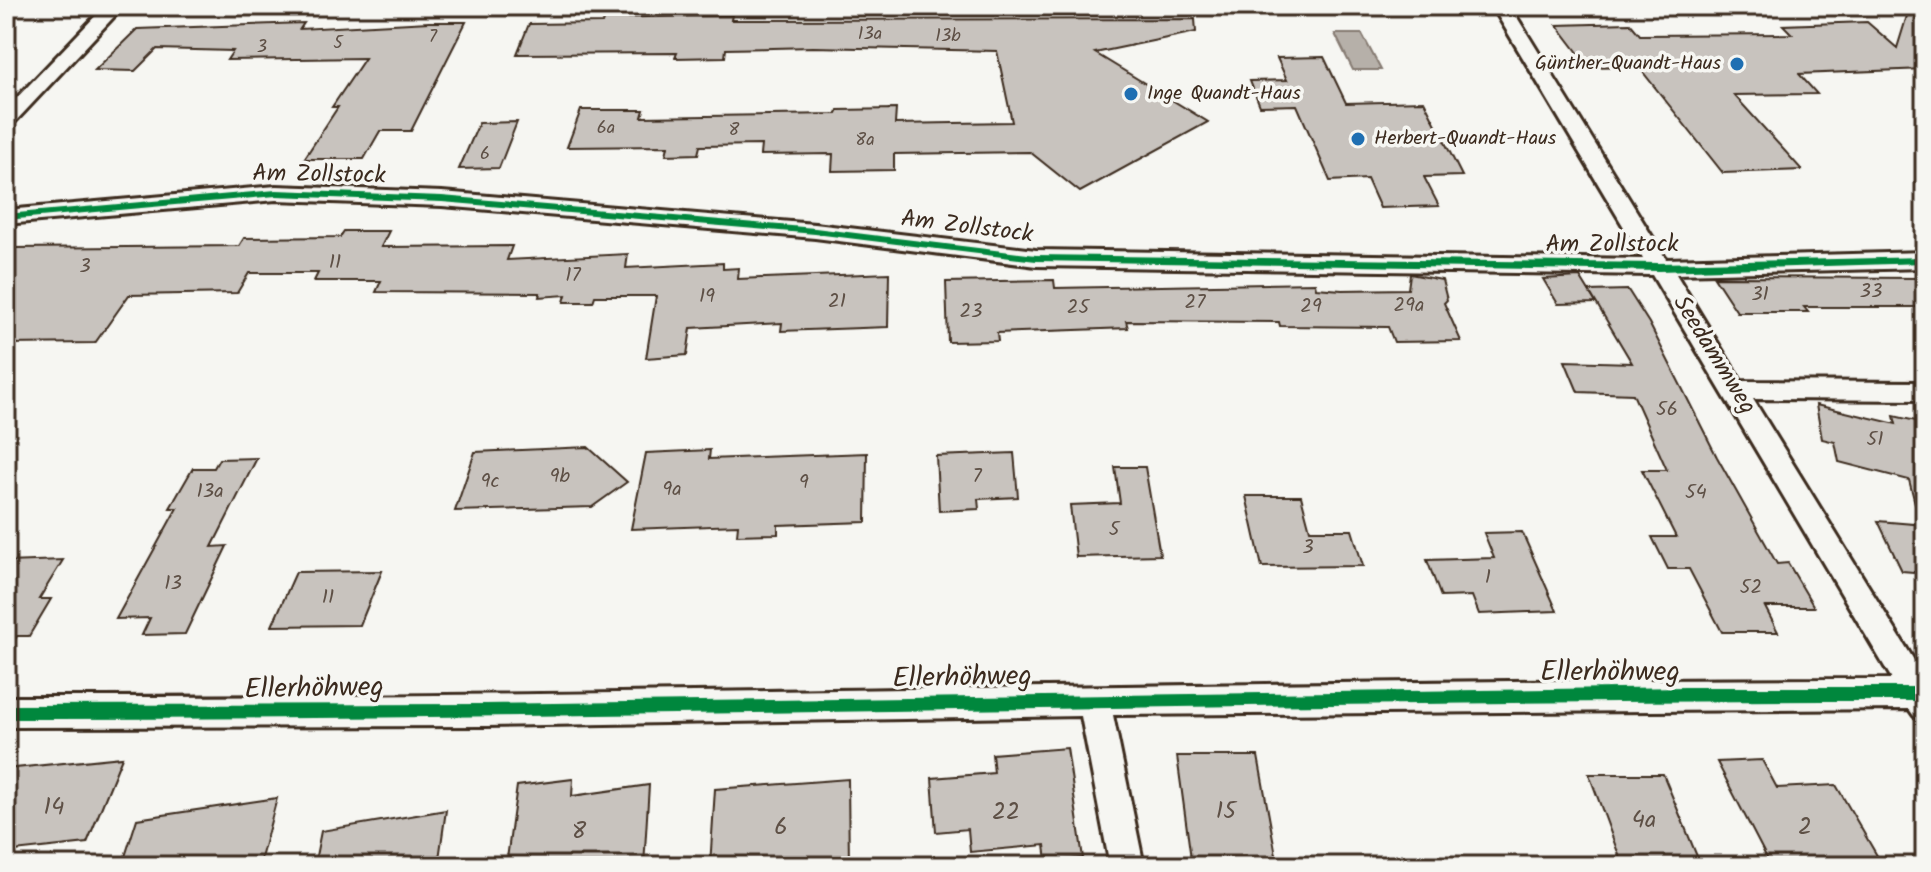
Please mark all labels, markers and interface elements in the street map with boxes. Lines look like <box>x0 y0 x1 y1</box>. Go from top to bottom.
house number: 13a <box>858 20 882 49</box>
house number: 13b <box>935 22 961 51</box>
house number: 7 <box>429 23 438 52</box>
house number: 5 <box>333 29 344 58</box>
house number: 3 <box>257 33 267 62</box>
place label: Günther-Quandt-Haus <box>1535 48 1721 80</box>
marker: Günther-Quandt-Haus <box>1728 55 1746 73</box>
place label: Inge Quandt-Haus <box>1147 78 1301 110</box>
marker: Inge Quandt-Haus <box>1122 85 1140 103</box>
house number: 6a <box>597 114 615 143</box>
house number: 8 <box>729 116 740 145</box>
place label: Herbert-Quandt-Haus <box>1374 123 1557 155</box>
house number: 8a <box>855 126 875 155</box>
marker: Herbert-Quandt-Haus <box>1349 130 1367 148</box>
house number: 6 <box>480 140 490 169</box>
street label: Am Zollstock <box>252 154 387 196</box>
street label: Am Zollstock <box>899 200 1036 255</box>
street label: Am Zollstock <box>1545 225 1679 264</box>
house number: 11 <box>329 247 341 279</box>
house number: 3 <box>79 251 91 283</box>
house number: 17 <box>565 260 582 292</box>
house number: 33 <box>1860 276 1882 308</box>
house number: 31 <box>1751 279 1769 311</box>
house number: 19 <box>699 281 715 313</box>
house number: 21 <box>828 286 846 318</box>
house number: 27 <box>1185 287 1206 319</box>
street label: Seedammweg <box>1662 288 1766 422</box>
house number: 29a <box>1394 290 1424 322</box>
house number: 29 <box>1300 291 1322 323</box>
house number: 25 <box>1067 292 1090 324</box>
house number: 23 <box>959 296 983 328</box>
house number: 56 <box>1656 394 1678 426</box>
house number: 51 <box>1866 424 1884 456</box>
house number: 9b <box>550 461 571 493</box>
house number: 7 <box>972 461 982 493</box>
house number: 9c <box>481 466 499 498</box>
house number: 9 <box>799 467 809 499</box>
house number: 9a <box>662 474 682 506</box>
house number: 13a <box>196 476 224 508</box>
house number: 54 <box>1685 477 1707 509</box>
house number: 5 <box>1109 514 1121 546</box>
house number: 3 <box>1302 532 1314 564</box>
house number: 1 <box>1485 562 1491 594</box>
house number: 13 <box>164 568 182 600</box>
house number: 52 <box>1740 572 1762 604</box>
house number: 11 <box>322 582 334 614</box>
street label: Ellerhöhweg <box>1540 650 1680 695</box>
street label: Ellerhöhweg <box>892 654 1032 702</box>
street label: Ellerhöhweg <box>244 665 384 713</box>
house number: 14 <box>44 788 64 827</box>
house number: 15 <box>1216 792 1238 831</box>
house number: 22 <box>992 793 1020 832</box>
house number: 4a <box>1632 801 1656 840</box>
house number: 6 <box>774 808 788 847</box>
house number: 2 <box>1798 808 1812 847</box>
house number: 8 <box>572 812 587 851</box>

